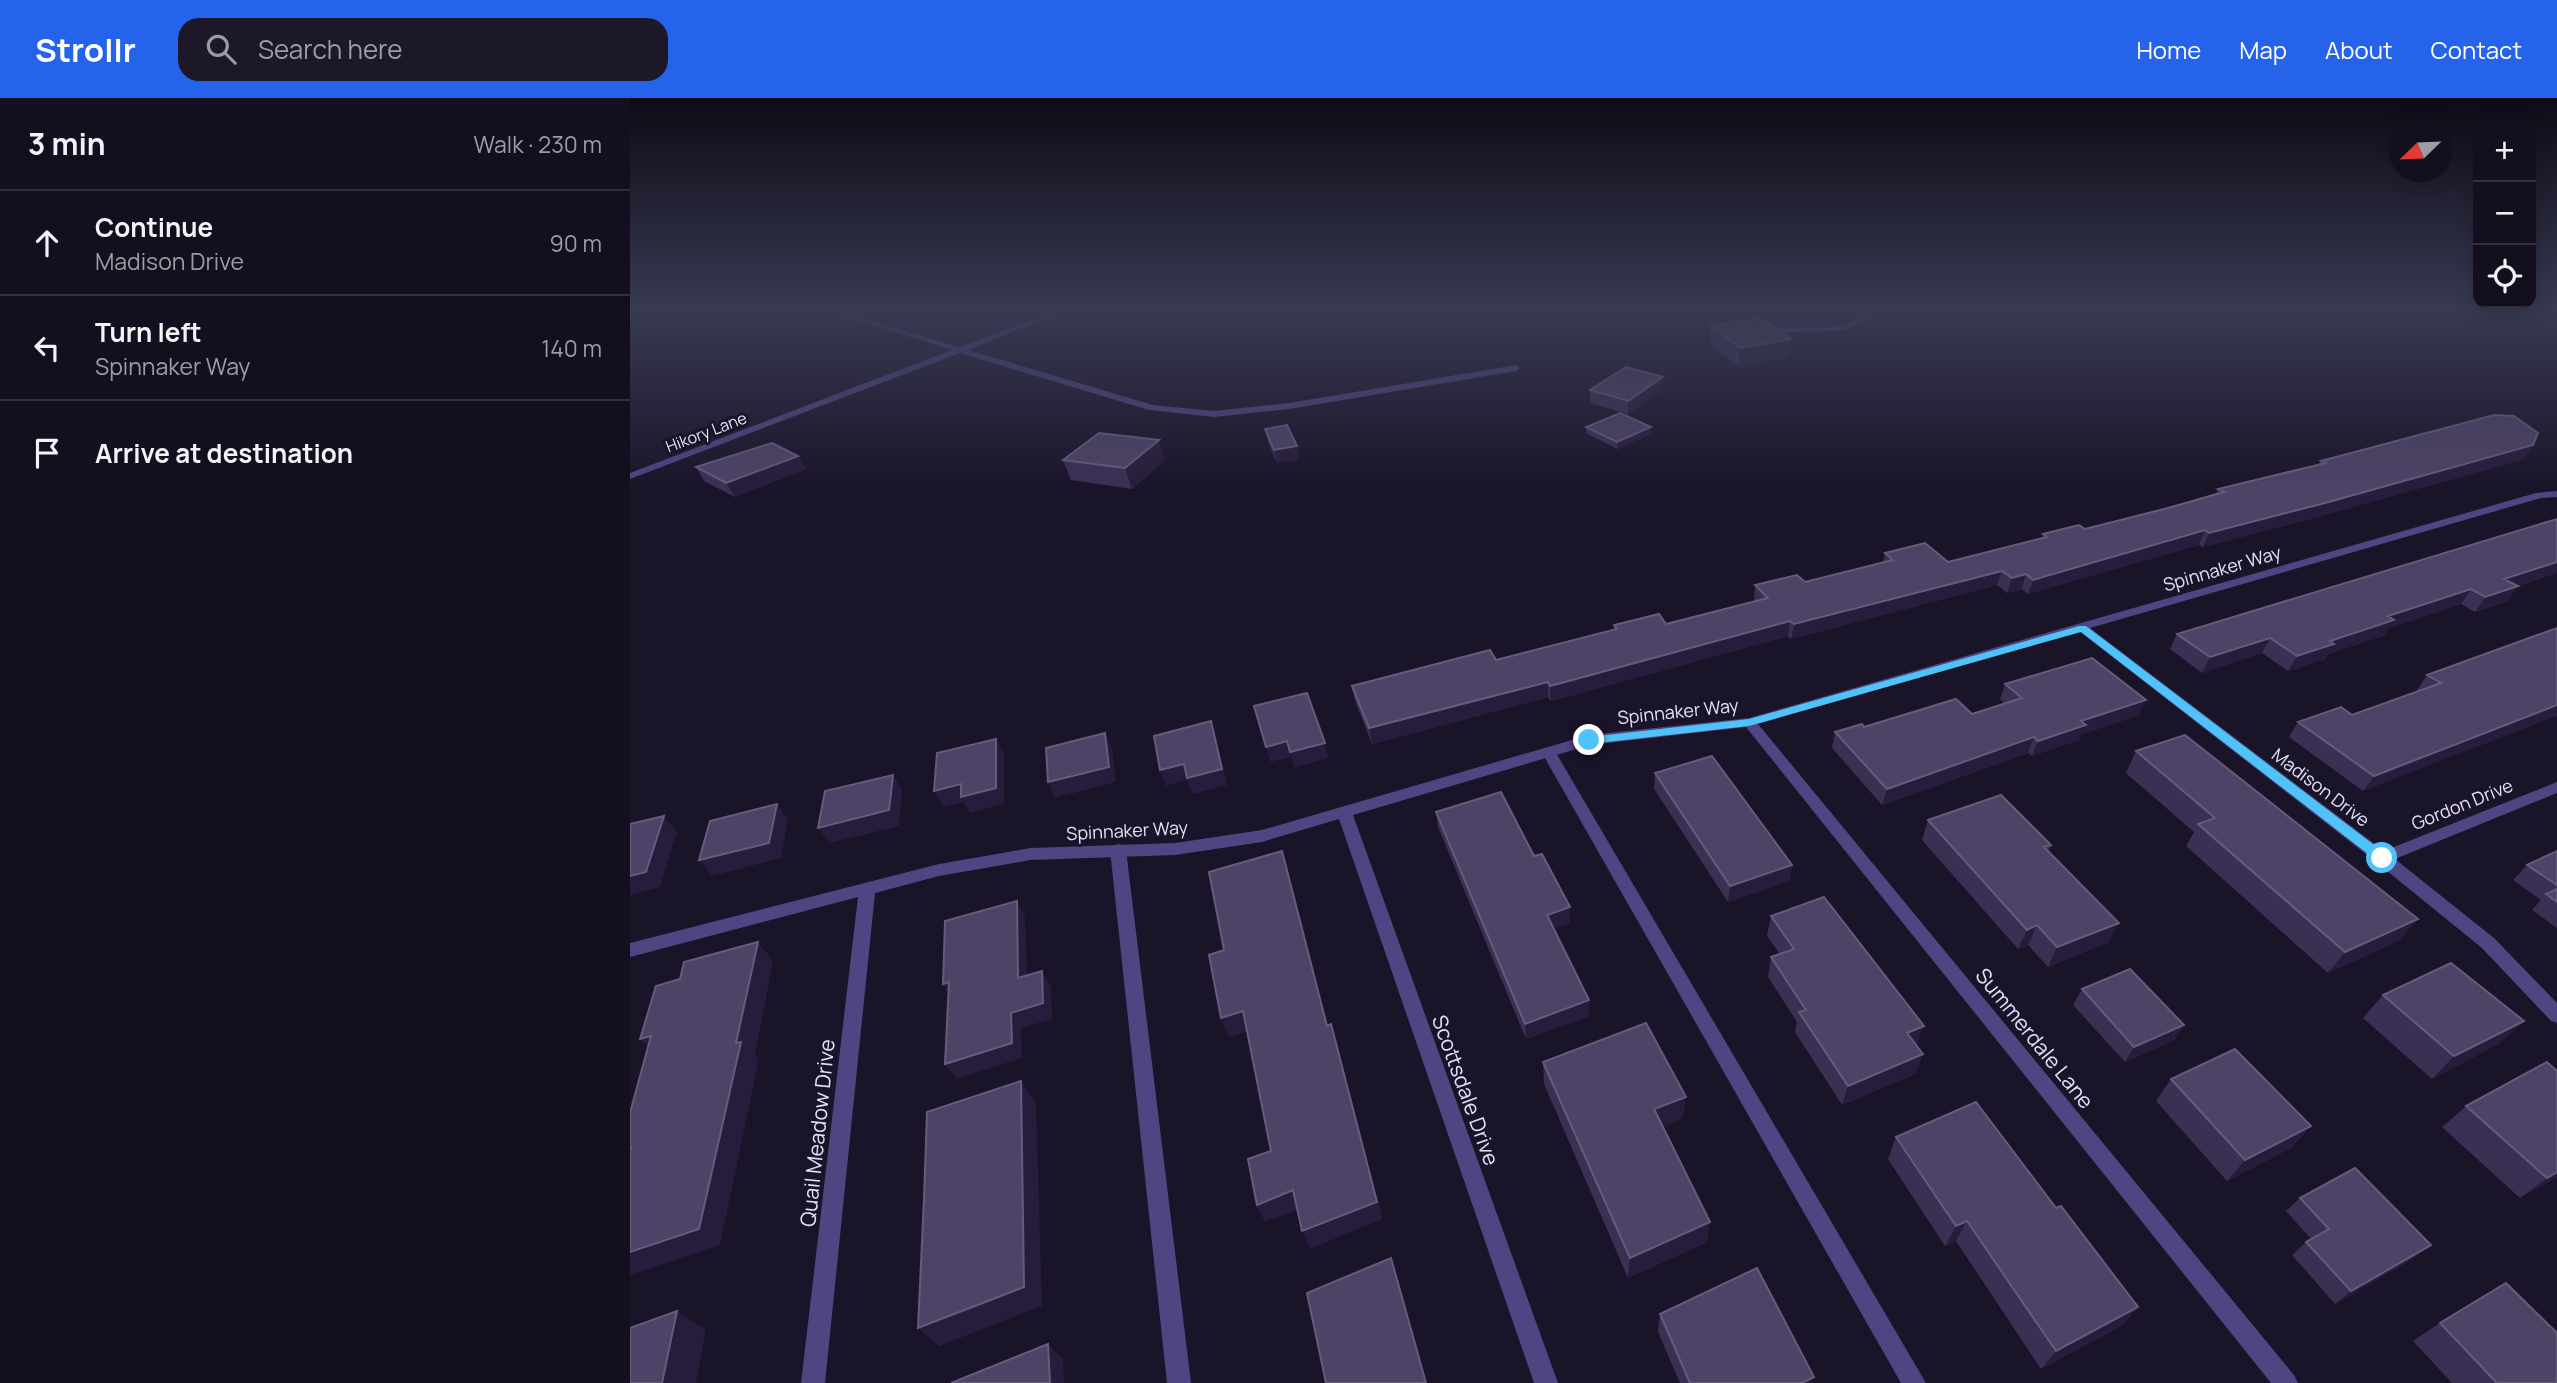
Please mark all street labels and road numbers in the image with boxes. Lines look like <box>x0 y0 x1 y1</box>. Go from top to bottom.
street label: Hikory Lane <box>662 406 750 458</box>
street label: Spinnaker Way <box>2160 540 2284 596</box>
street label: Spinnaker Way <box>1616 693 1740 729</box>
street label: Madison Drive <box>2267 742 2375 832</box>
street label: Gordon Drive <box>2408 773 2516 835</box>
street label: Spinnaker Way <box>1066 815 1189 845</box>
street label: Summerdale Lane <box>1970 962 2100 1114</box>
street label: Scottsdale Drive <box>1426 1011 1506 1169</box>
street label: Quail Meadow Drive <box>793 1038 841 1228</box>

